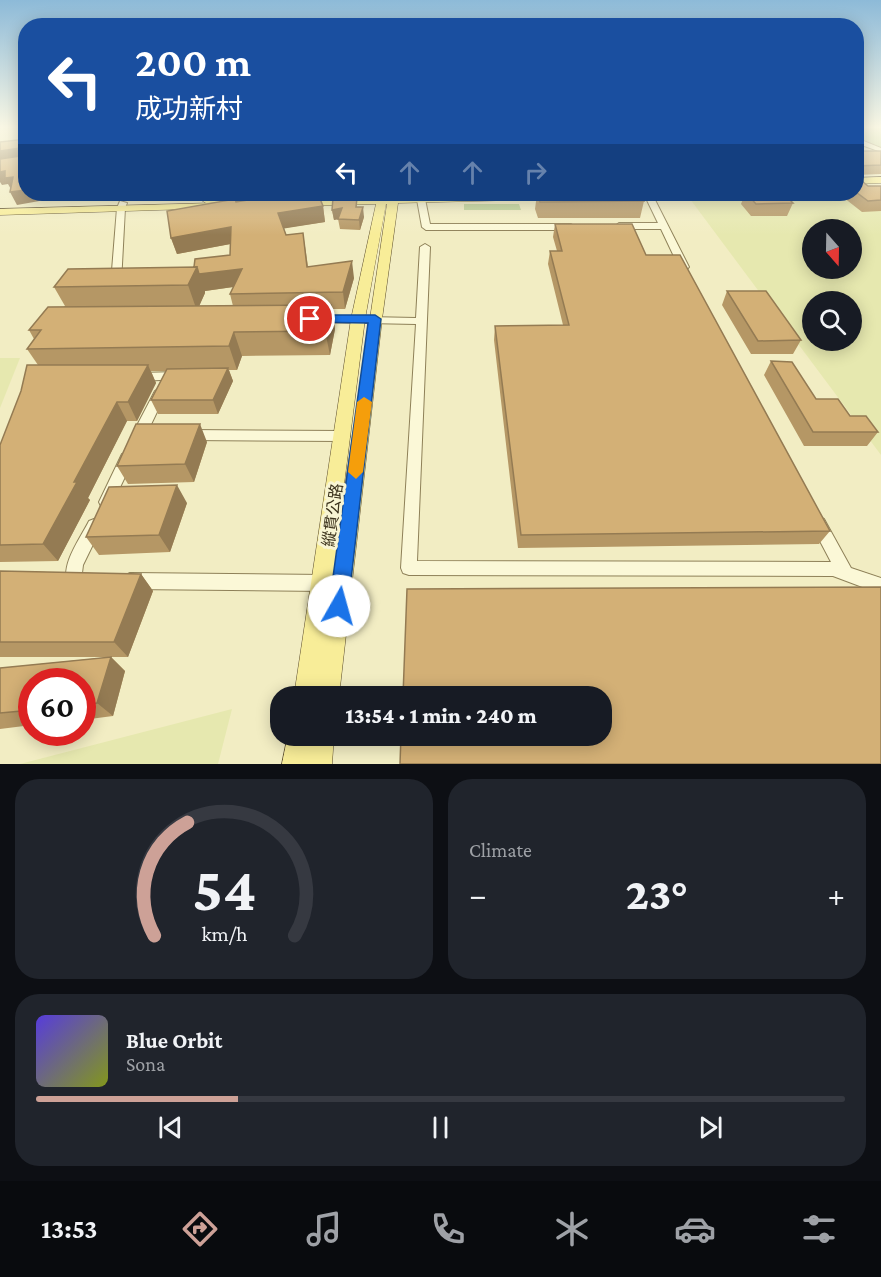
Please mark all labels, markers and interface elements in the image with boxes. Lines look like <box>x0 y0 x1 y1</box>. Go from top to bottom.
text: 200 m <box>135 38 251 85</box>
icon: left <box>36 42 114 120</box>
text: 成功新村 <box>135 94 243 124</box>
icon: left <box>330 156 363 189</box>
icon: ahead <box>393 156 426 189</box>
icon: ahead <box>456 156 489 189</box>
icon: right <box>519 156 552 189</box>
north arrow <box>802 219 862 279</box>
map controls <box>802 219 862 351</box>
button: search <box>802 291 862 351</box>
pin <box>284 293 335 344</box>
icon: arrive <box>293 302 326 335</box>
street label: 縱貫公路 <box>320 482 345 548</box>
position arrow <box>307 574 371 638</box>
speed limit sign: 60 <box>18 668 96 746</box>
text: 13:54 · 1 min · 240 m <box>345 703 537 728</box>
text: Climate <box>469 839 532 861</box>
text: 54 <box>192 854 256 923</box>
text: 23° <box>626 869 688 919</box>
text: − <box>469 876 486 913</box>
text: + <box>828 876 845 913</box>
text: km/h <box>201 922 248 946</box>
text: Blue Orbit <box>126 1028 222 1053</box>
text: Sona <box>126 1053 165 1075</box>
icon: previous <box>154 1111 187 1144</box>
icon: pause <box>424 1111 457 1144</box>
icon: next <box>694 1111 727 1144</box>
icon: directions <box>179 1208 221 1250</box>
icon: music <box>303 1208 345 1250</box>
icon: phone <box>427 1208 469 1250</box>
icon: climate <box>551 1208 593 1250</box>
icon: car <box>674 1208 716 1250</box>
icon: filters <box>798 1208 840 1250</box>
text: 13:53 <box>41 1214 97 1244</box>

